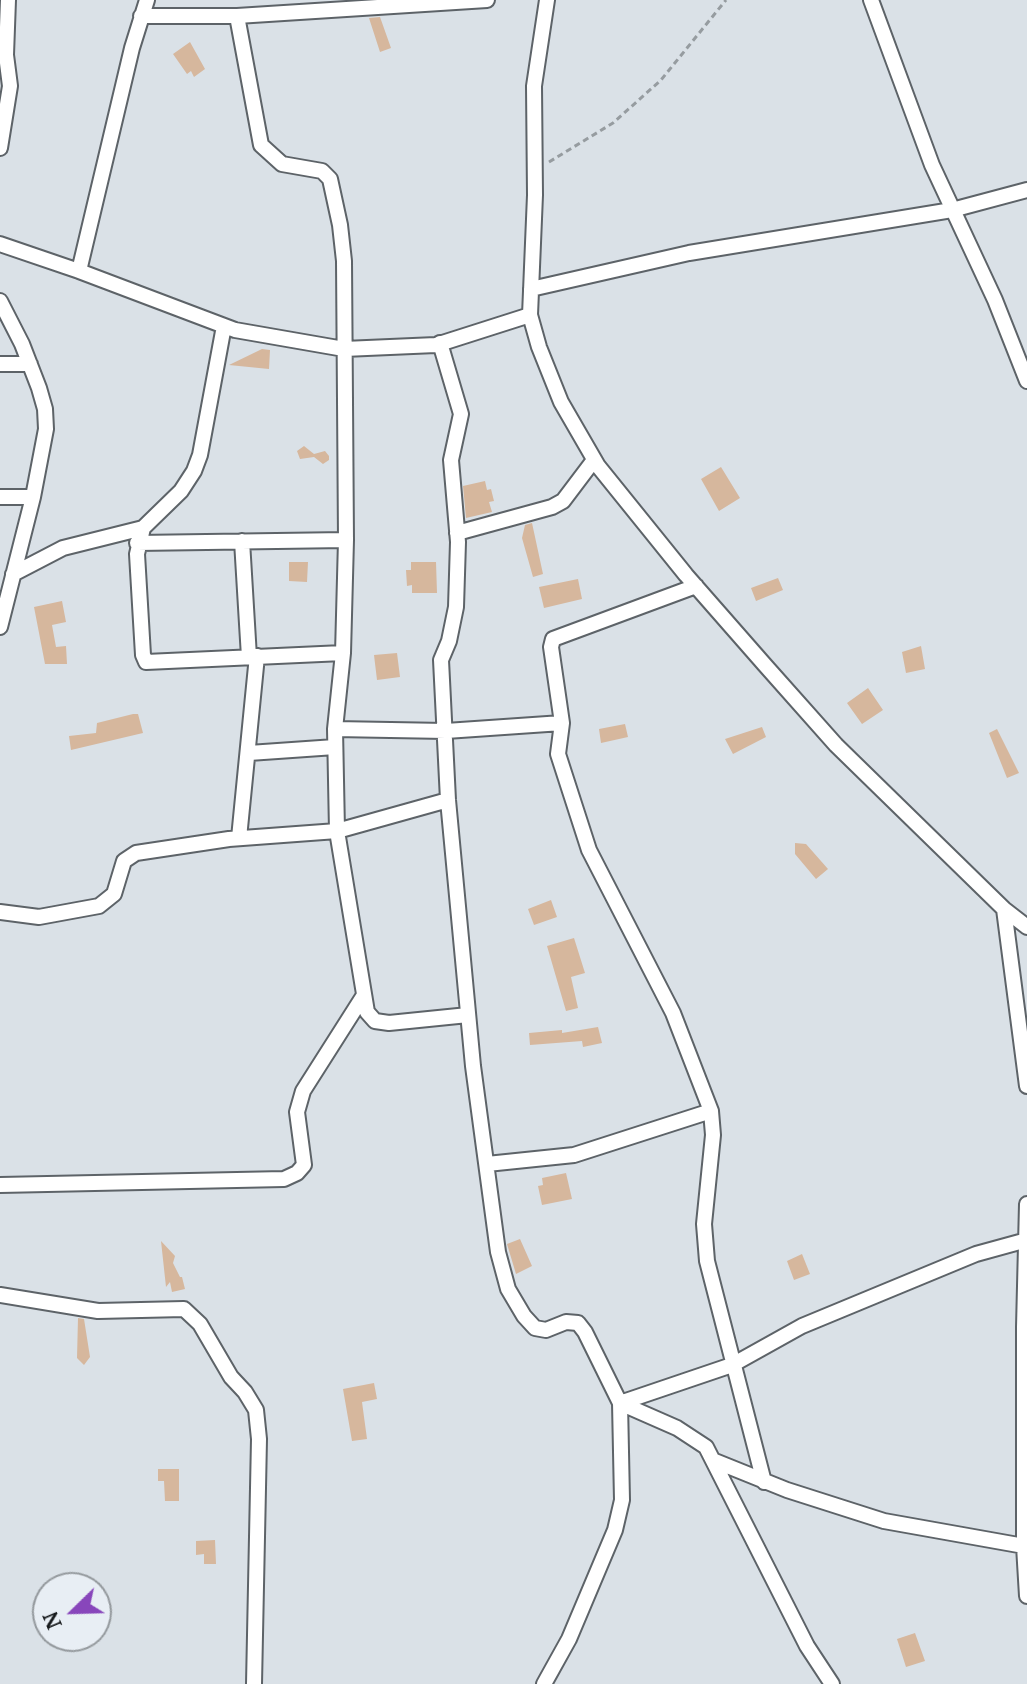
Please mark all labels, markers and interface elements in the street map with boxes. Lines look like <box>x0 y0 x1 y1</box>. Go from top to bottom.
north arrow <box>32 1572 112 1652</box>
text: N <box>35 1607 68 1634</box>

